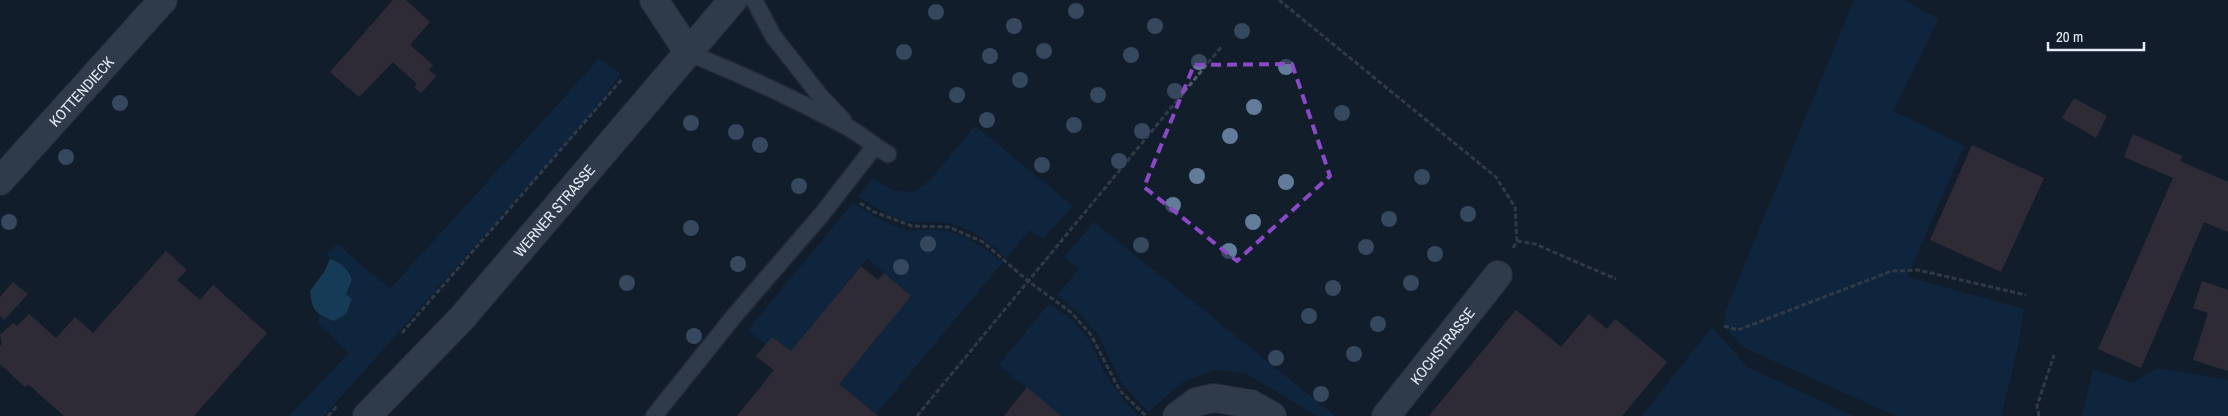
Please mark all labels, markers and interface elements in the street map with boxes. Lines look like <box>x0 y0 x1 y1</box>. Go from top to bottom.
scale bar <box>2048 20 2144 52</box>
text: 20 m <box>2056 26 2083 47</box>
street label: KOTTENDIECK <box>44 51 119 131</box>
street label: WERNER STRASSE <box>508 159 599 261</box>
street label: KOCHSTRASSE <box>1405 303 1479 388</box>

